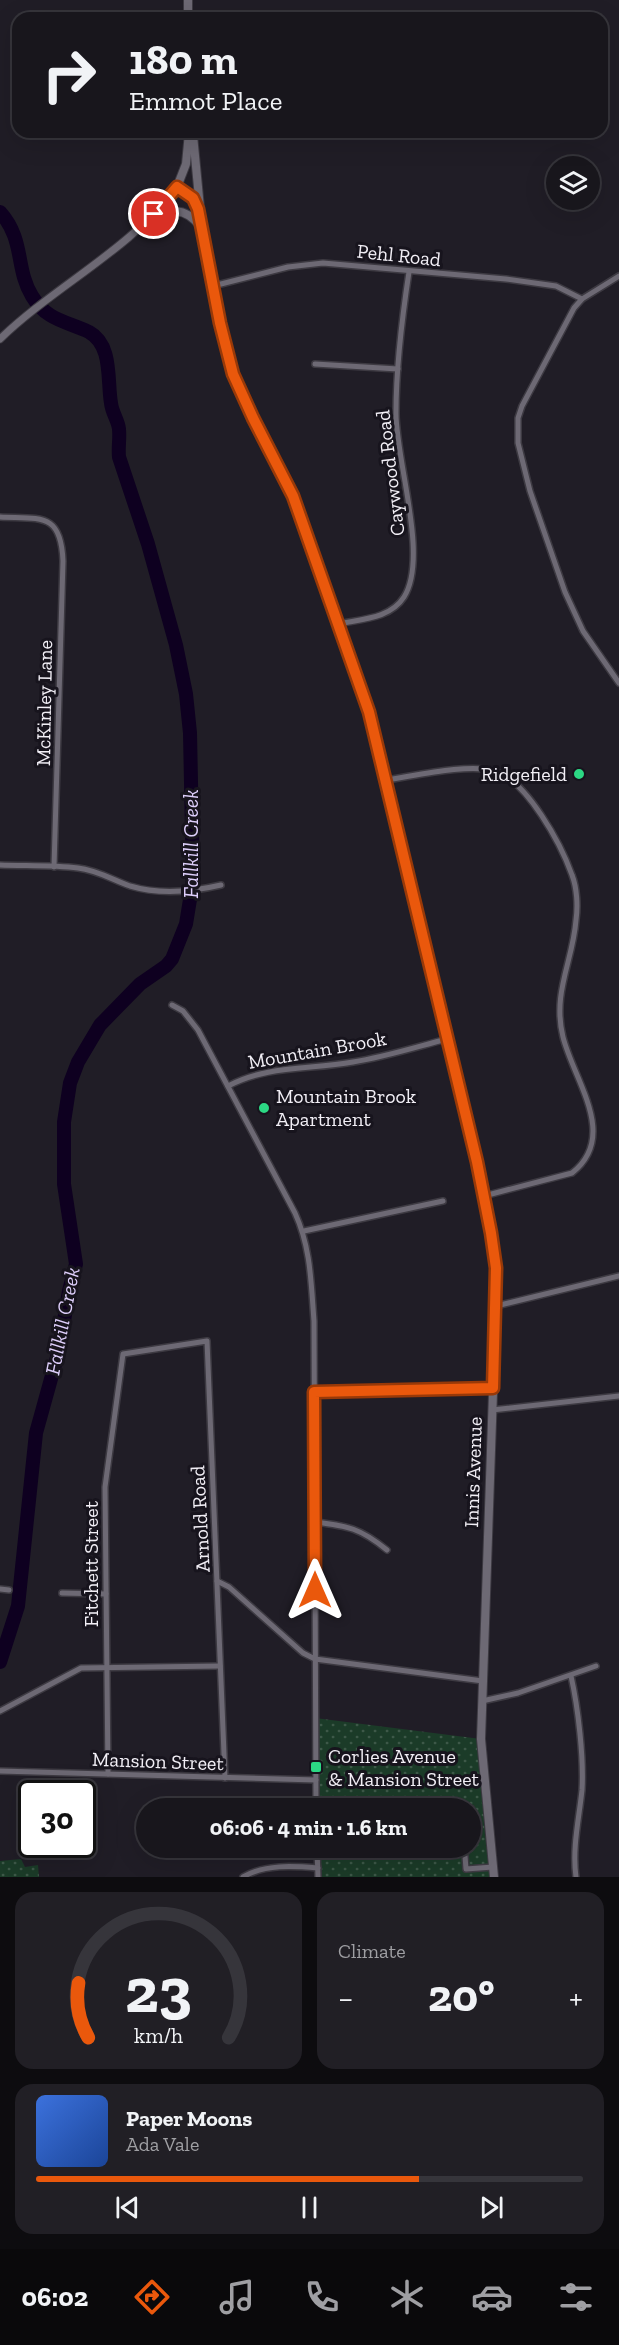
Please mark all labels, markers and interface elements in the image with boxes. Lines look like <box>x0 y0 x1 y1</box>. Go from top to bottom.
text: 180 m <box>129 34 237 85</box>
icon: right <box>30 36 108 114</box>
text: Emmot Place <box>129 85 282 117</box>
map controls <box>546 156 600 210</box>
button: layers <box>546 156 600 210</box>
pin <box>128 188 179 239</box>
icon: arrive <box>137 197 170 230</box>
street label: Pehl Road <box>356 239 442 271</box>
street label: Caywood Road <box>370 409 410 537</box>
street label: McKinley Lane <box>31 640 57 766</box>
place label: Ridgefield <box>481 762 567 786</box>
marker: Ridgefield <box>572 767 586 781</box>
water label: Fallkill Creek <box>178 789 203 899</box>
street label: Mountain Brook <box>246 1026 389 1074</box>
place label: Mountain Brook Apartment <box>276 1084 417 1131</box>
marker: Mountain Brook Apartment <box>257 1101 271 1115</box>
water label: Fallkill Creek <box>39 1265 85 1377</box>
street label: Innis Avenue <box>459 1416 487 1528</box>
street label: Arnold Road <box>185 1465 215 1573</box>
street label: Fitchett Street <box>79 1500 103 1627</box>
position arrow <box>283 1558 347 1622</box>
place label: Corlies Avenue & Mansion Street <box>328 1744 480 1791</box>
street label: Mansion Street <box>92 1747 225 1775</box>
marker: Corlies Avenue & Mansion Street <box>309 1760 323 1774</box>
speed limit sign: 30 <box>18 1780 96 1858</box>
text: 06:06 · 4 min · 1.6 km <box>210 1814 407 1841</box>
text: Climate <box>338 1939 406 1963</box>
text: 23 <box>125 1953 192 2028</box>
text: 20° <box>428 1969 494 2023</box>
text: − <box>338 1978 353 2017</box>
text: + <box>569 1978 583 2017</box>
text: km/h <box>134 2023 183 2048</box>
text: Paper Moons <box>126 2105 252 2132</box>
text: Ada Vale <box>126 2132 199 2156</box>
icon: previous <box>111 2191 144 2224</box>
icon: pause <box>293 2191 326 2224</box>
icon: next <box>475 2191 508 2224</box>
icon: directions <box>131 2276 173 2318</box>
icon: music <box>216 2276 258 2318</box>
icon: phone <box>301 2276 343 2318</box>
icon: climate <box>386 2276 428 2318</box>
icon: car <box>471 2276 513 2318</box>
icon: filters <box>555 2276 597 2318</box>
text: 06:02 <box>21 2281 88 2313</box>

